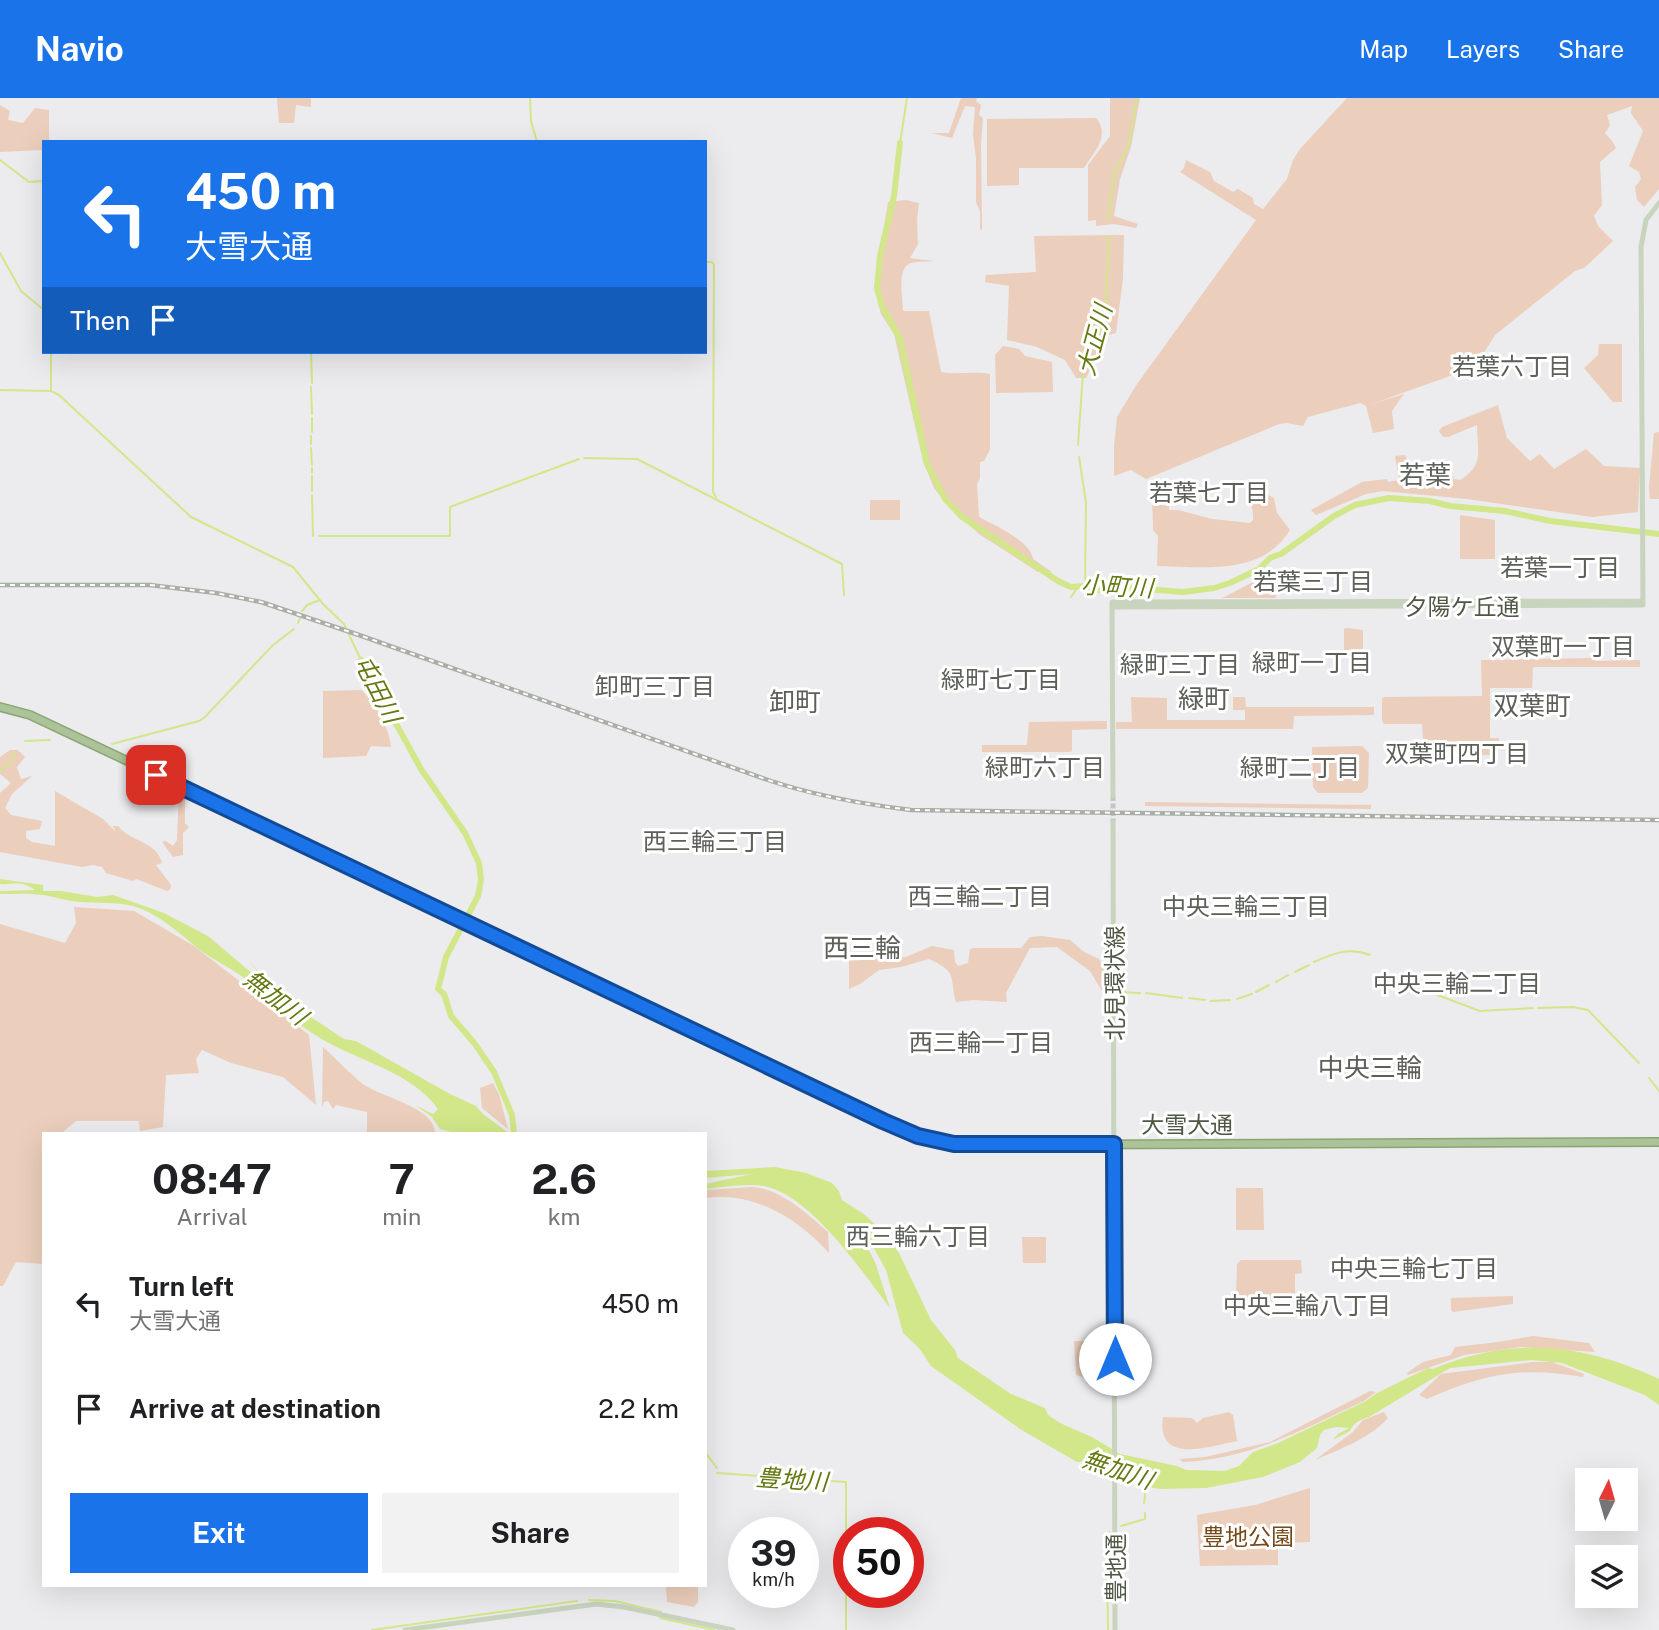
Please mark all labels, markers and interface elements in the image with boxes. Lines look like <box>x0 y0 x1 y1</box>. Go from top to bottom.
text: Navio <box>35 30 124 68</box>
text: Map <box>1359 35 1408 63</box>
text: Layers <box>1446 35 1520 63</box>
text: Share <box>1558 35 1624 63</box>
text: 450 m <box>185 162 336 220</box>
icon: left <box>70 168 161 259</box>
text: 大雪大通 <box>185 228 313 265</box>
water label: 大正川 <box>1071 299 1118 378</box>
icon: arrive <box>144 301 182 339</box>
text: Then <box>70 305 130 336</box>
district label: 若葉六丁目 <box>1452 352 1572 380</box>
district label: 若葉 <box>1399 459 1451 490</box>
district label: 若葉七丁目 <box>1149 478 1269 506</box>
district label: 若葉一丁目 <box>1500 553 1620 581</box>
district label: 若葉三丁目 <box>1253 567 1373 595</box>
water label: 小町川 <box>1080 570 1157 602</box>
street label: 夕陽ケ丘通 <box>1405 593 1520 620</box>
district label: 双葉町一丁目 <box>1491 632 1635 660</box>
district label: 緑町一丁目 <box>1252 648 1372 676</box>
district label: 緑町三丁目 <box>1120 650 1240 678</box>
water label: 屯田川 <box>349 651 408 730</box>
district label: 緑町七丁目 <box>941 665 1061 693</box>
district label: 卸町三丁目 <box>595 672 715 700</box>
district label: 緑町 <box>1178 683 1230 714</box>
district label: 卸町 <box>769 686 821 717</box>
district label: 双葉町 <box>1493 690 1571 721</box>
district label: 双葉町四丁目 <box>1385 739 1529 767</box>
pin <box>126 745 186 805</box>
district label: 緑町六丁目 <box>985 753 1105 781</box>
district label: 緑町二丁目 <box>1240 753 1360 781</box>
icon: arrive <box>137 756 175 794</box>
district label: 西三輪三丁目 <box>643 827 787 855</box>
district label: 西三輪二丁目 <box>908 882 1052 910</box>
district label: 中央三輪三丁目 <box>1162 892 1330 920</box>
street label: 北見環状線 <box>1101 926 1128 1041</box>
district label: 西三輪 <box>823 932 901 963</box>
water label: 無加川 <box>239 964 315 1032</box>
district label: 中央三輪二丁目 <box>1373 969 1541 997</box>
district label: 西三輪一丁目 <box>909 1028 1053 1056</box>
district label: 中央三輪 <box>1318 1052 1422 1083</box>
street label: 大雪大通 <box>1141 1111 1233 1138</box>
text: 08:47 <box>152 1154 272 1203</box>
text: 7 <box>389 1154 415 1203</box>
text: 2.6 <box>531 1154 597 1203</box>
text: Arrival <box>177 1203 248 1230</box>
text: min <box>382 1203 421 1230</box>
text: km <box>548 1203 580 1230</box>
district label: 西三輪六丁目 <box>846 1222 990 1250</box>
district label: 中央三輪七丁目 <box>1330 1254 1498 1282</box>
text: Turn left <box>129 1271 234 1302</box>
icon: left <box>70 1285 108 1323</box>
text: 450 m <box>602 1288 679 1319</box>
district label: 中央三輪八丁目 <box>1223 1291 1391 1319</box>
text: 大雪大通 <box>129 1307 221 1334</box>
position arrow <box>1078 1322 1152 1396</box>
icon: arrive <box>70 1390 108 1428</box>
text: Arrive at destination <box>129 1393 381 1424</box>
text: 2.2 km <box>598 1393 679 1424</box>
water label: 無加川 <box>1079 1444 1159 1495</box>
water label: 豊地川 <box>755 1463 832 1496</box>
north arrow <box>1575 1468 1638 1531</box>
map controls <box>1575 1468 1638 1608</box>
button: Exit <box>70 1493 368 1573</box>
button: Share <box>382 1493 679 1573</box>
speed limit sign: 50 <box>833 1517 924 1608</box>
park label: 豊地公園 <box>1202 1523 1294 1550</box>
text: 39 <box>750 1533 797 1574</box>
street label: 豊地通 <box>1102 1534 1129 1603</box>
button: layers <box>1575 1545 1638 1608</box>
text: km/h <box>752 1569 795 1590</box>

